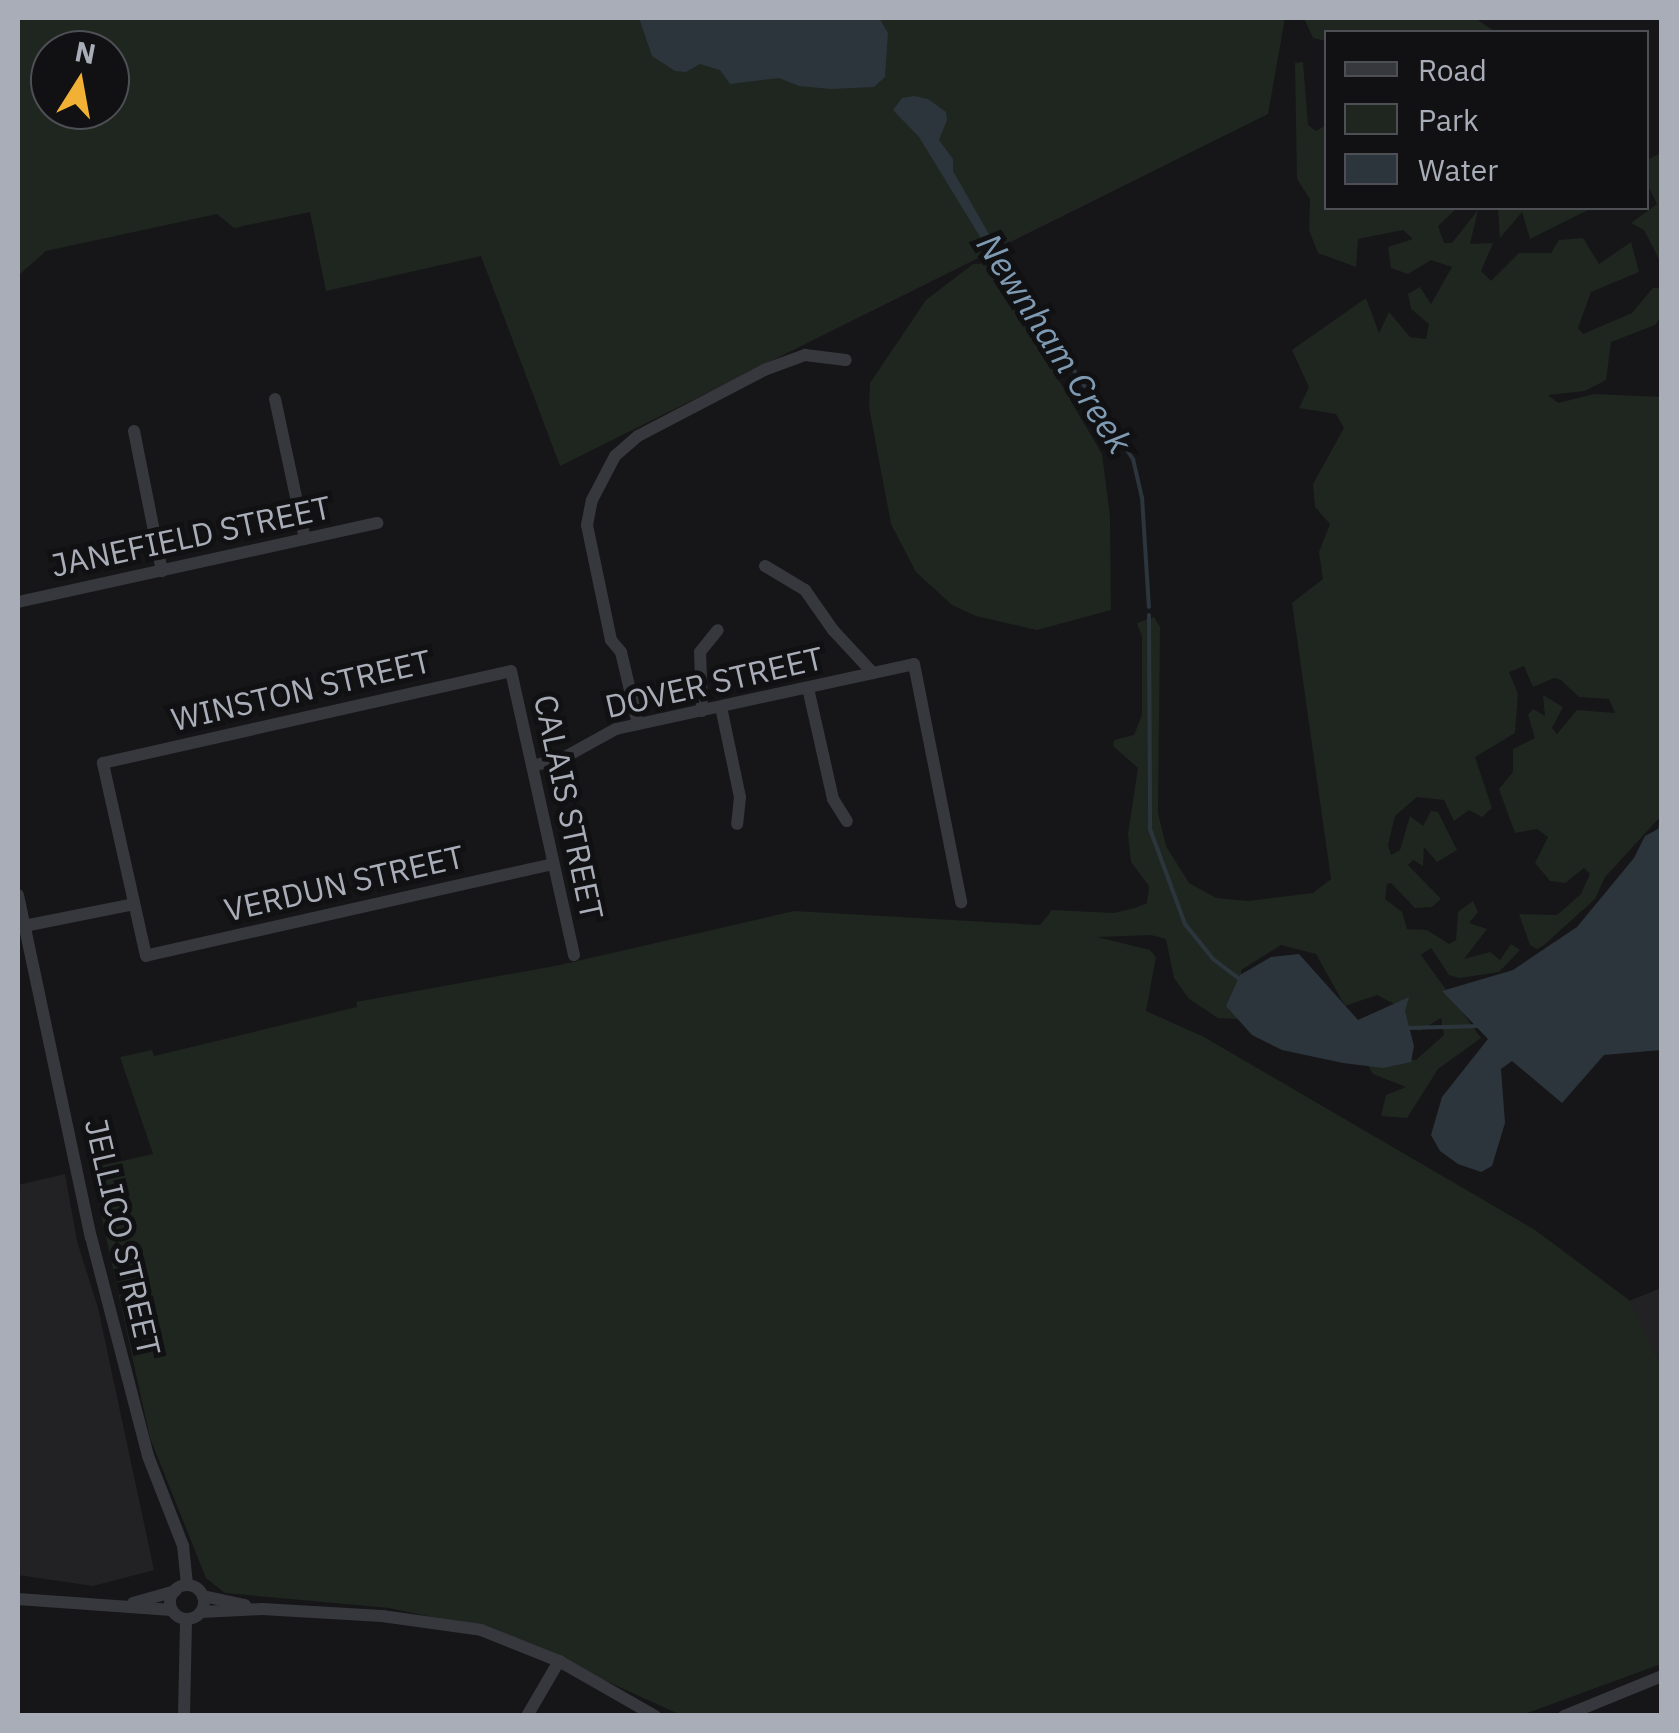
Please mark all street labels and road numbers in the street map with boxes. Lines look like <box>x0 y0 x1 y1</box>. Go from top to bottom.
street label: JANEFIELD STREET <box>48 488 334 584</box>
street label: DOVER STREET <box>601 638 827 726</box>
street label: WINSTON STREET <box>167 641 435 739</box>
street label: CALAIS STREET <box>526 691 612 923</box>
street label: VERDUN STREET <box>221 837 467 929</box>
street label: JELLICO STREET <box>77 1115 169 1359</box>

